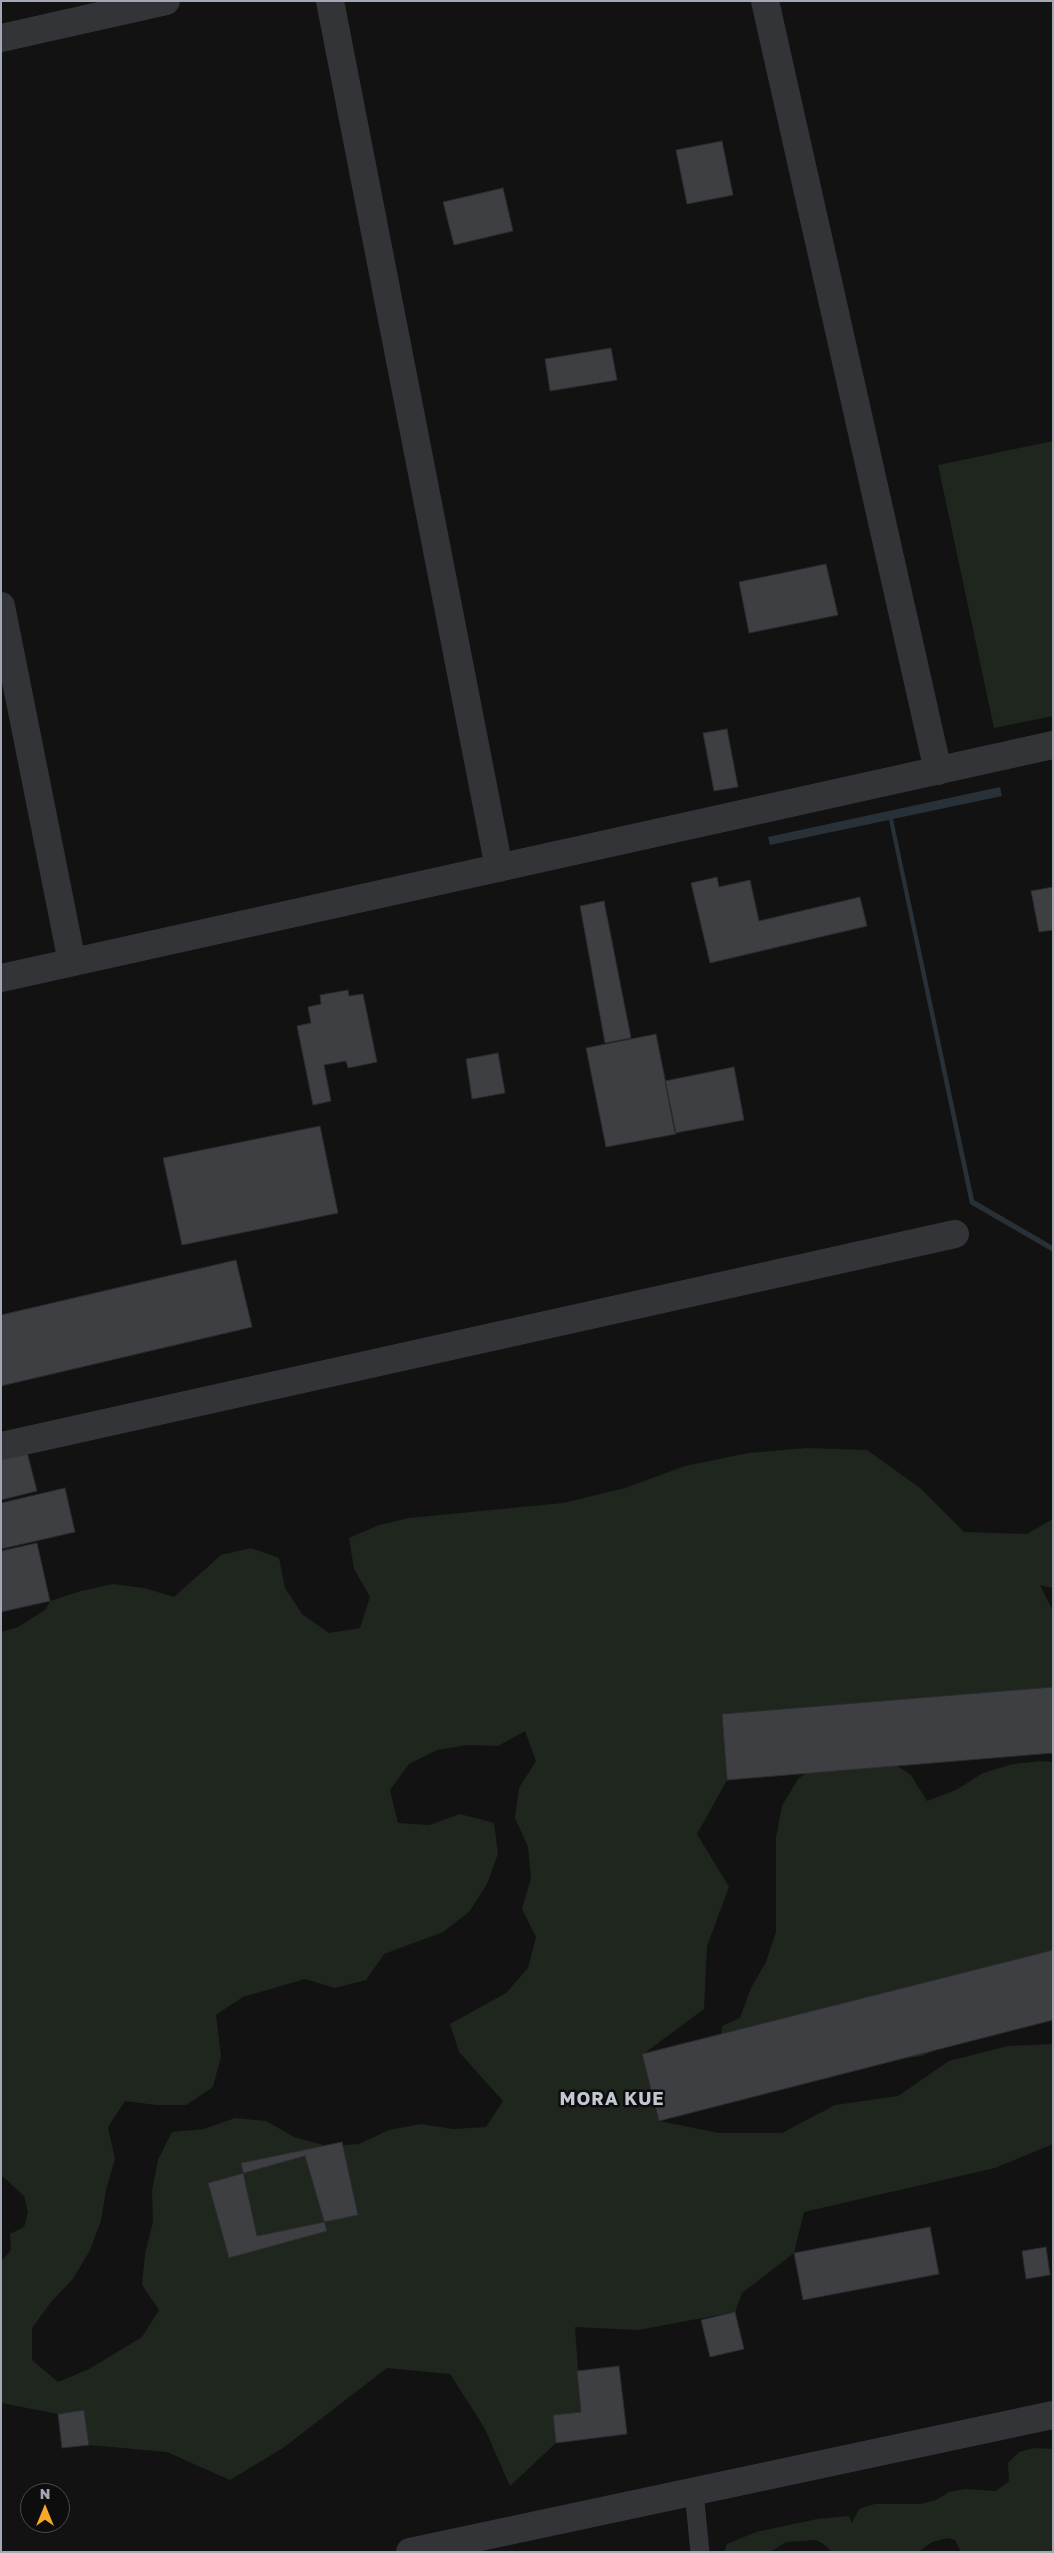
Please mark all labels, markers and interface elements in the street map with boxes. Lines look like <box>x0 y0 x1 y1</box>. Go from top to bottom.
district label: MORA KUE <box>558 2088 666 2110</box>
north arrow <box>20 2483 70 2533</box>
text: N <box>40 2485 50 2502</box>

